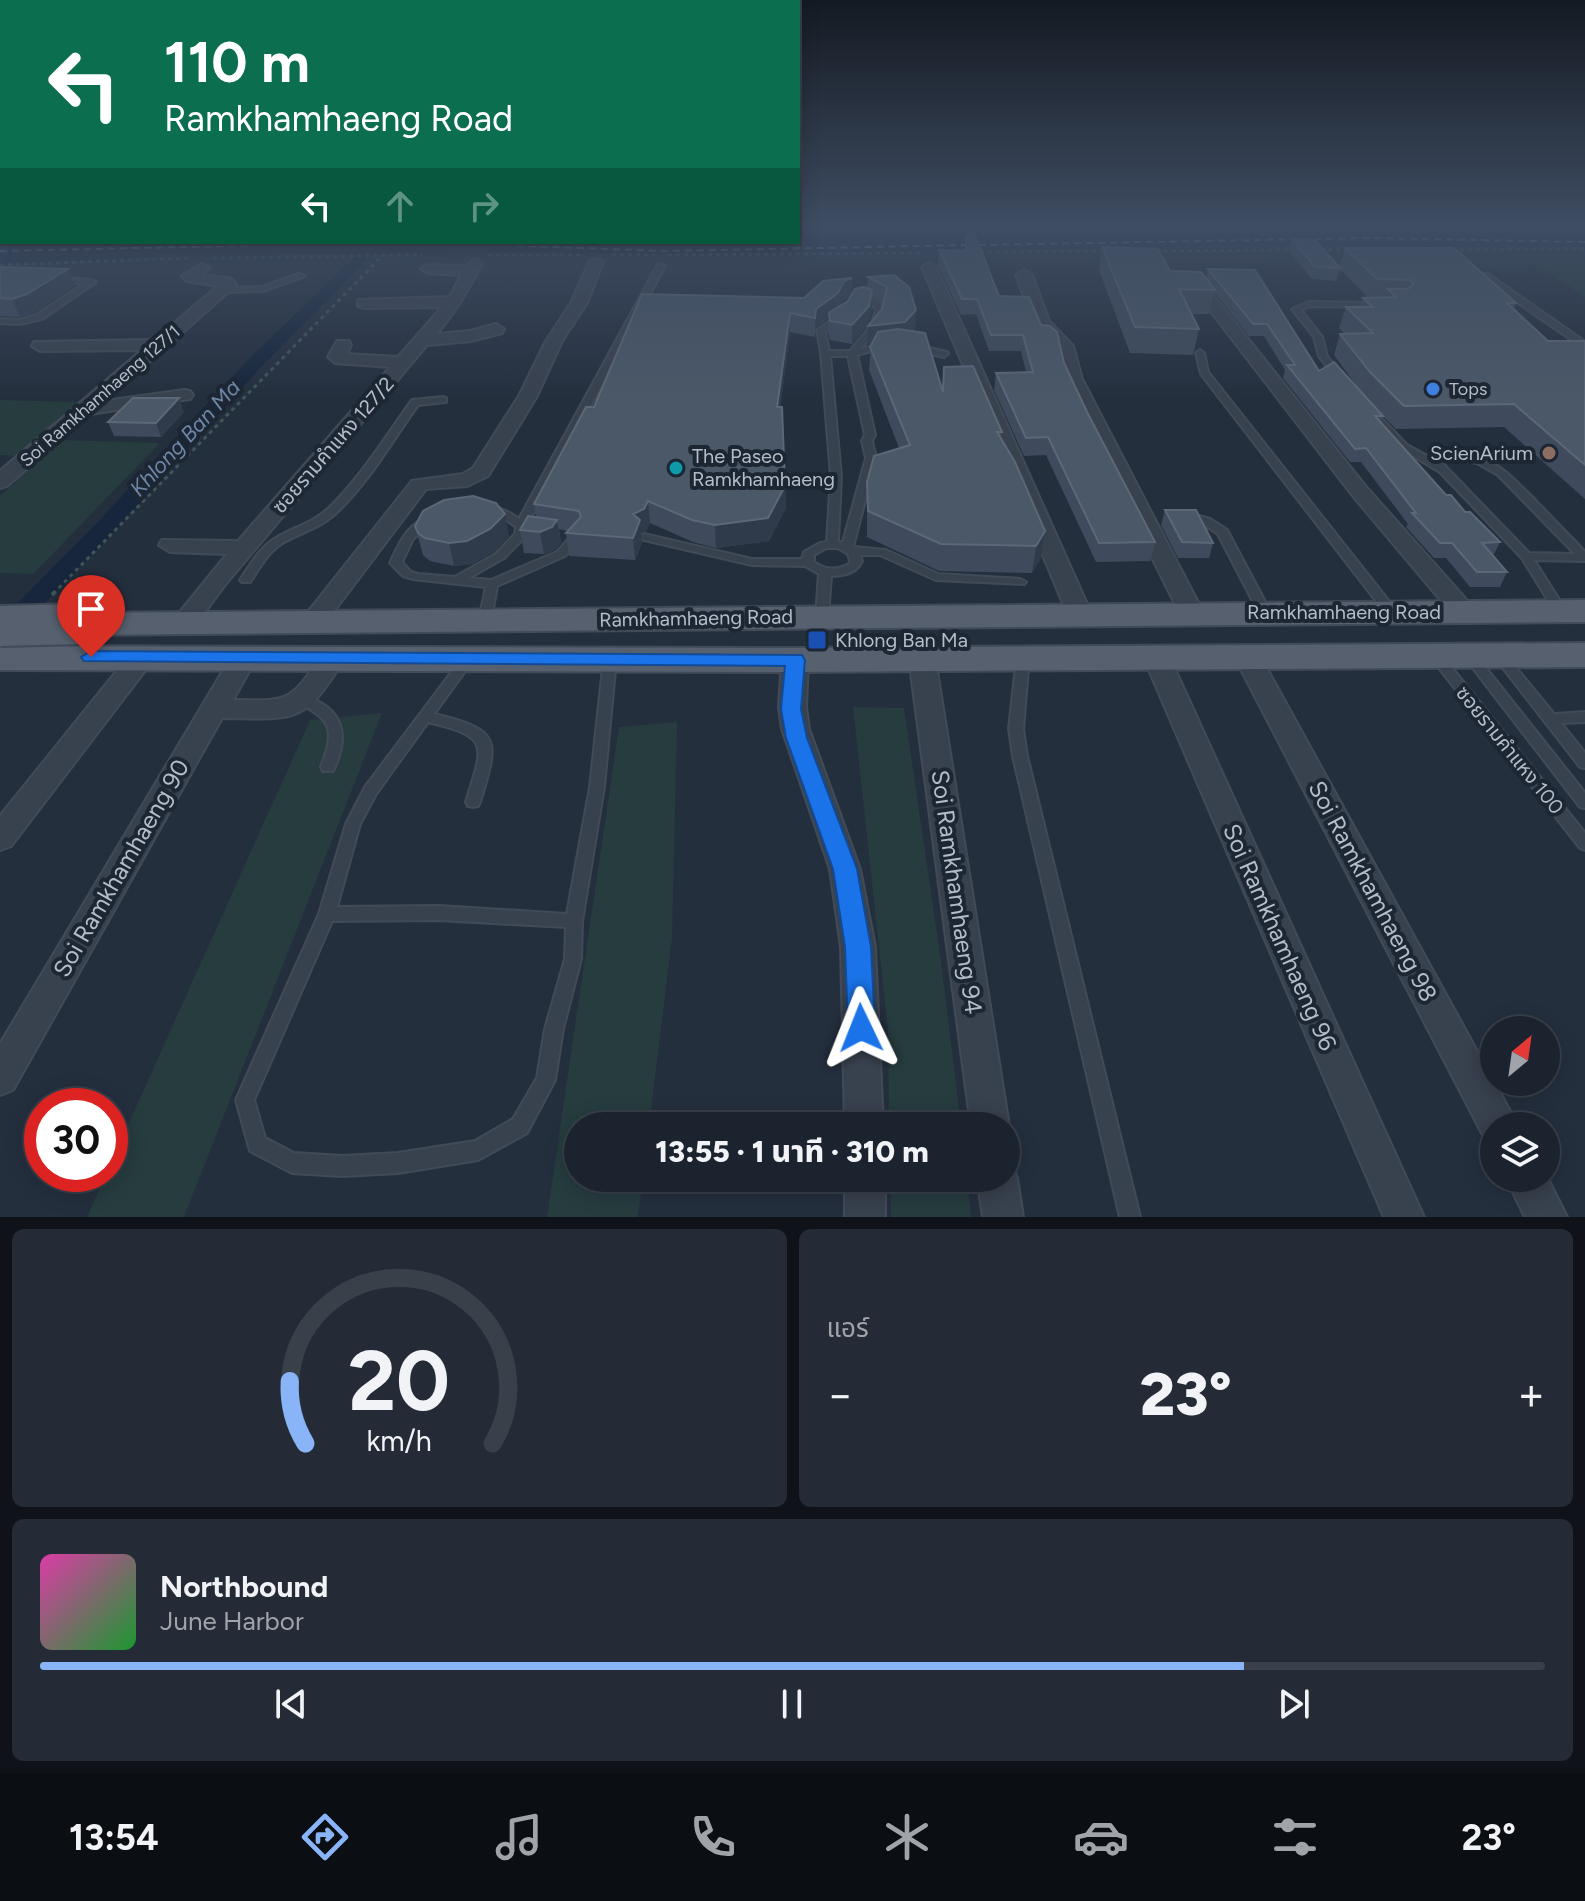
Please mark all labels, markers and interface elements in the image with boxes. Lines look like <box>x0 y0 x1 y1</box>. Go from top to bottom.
text: 110 m <box>164 29 310 96</box>
icon: left <box>32 32 136 136</box>
text: Ramkhamhaeng Road <box>164 97 513 140</box>
icon: left <box>294 184 338 228</box>
icon: ahead <box>378 184 422 228</box>
icon: right <box>462 184 506 228</box>
street label: Soi Ramkhamhaeng 127/1 <box>15 320 185 472</box>
street label: ซอยรามคำแหง 127/2 <box>267 372 399 518</box>
water label: Khlong Ban Ma <box>124 374 246 502</box>
place label: Tops <box>1449 378 1487 400</box>
marker: Tops <box>1424 380 1442 398</box>
place label: ScienArium <box>1430 441 1533 465</box>
place label: The Paseo Ramkhamhaeng <box>692 444 835 491</box>
marker: ScienArium <box>1540 444 1558 462</box>
marker: The Paseo Ramkhamhaeng <box>667 459 685 477</box>
pin <box>57 575 125 657</box>
icon: arrive <box>69 587 113 631</box>
street label: Ramkhamhaeng Road <box>1247 600 1441 624</box>
street label: Ramkhamhaeng Road <box>599 604 793 632</box>
place label: Khlong Ban Ma <box>835 628 968 652</box>
marker: Khlong Ban Ma <box>806 629 828 651</box>
street label: ซอยรามคำแหง 100 <box>1451 681 1569 819</box>
street label: Soi Ramkhamhaeng 90 <box>47 754 195 982</box>
street label: Soi Ramkhamhaeng 94 <box>926 768 989 1016</box>
street label: Soi Ramkhamhaeng 98 <box>1302 776 1444 1006</box>
street label: Soi Ramkhamhaeng 96 <box>1217 819 1343 1055</box>
position arrow <box>819 986 903 1070</box>
north arrow <box>1480 1016 1560 1096</box>
map controls <box>1480 1016 1560 1192</box>
speed limit sign: 30 <box>24 1088 128 1192</box>
button: layers <box>1480 1112 1560 1192</box>
text: 13:55 · 1 นาที · 310 m <box>655 1133 929 1170</box>
text: แอร์ <box>827 1312 869 1344</box>
text: 20 <box>348 1331 450 1431</box>
text: 23° <box>1140 1358 1232 1430</box>
text: − <box>827 1368 854 1421</box>
text: + <box>1518 1368 1545 1421</box>
text: km/h <box>367 1424 432 1458</box>
text: Northbound <box>160 1568 328 1605</box>
text: June Harbor <box>160 1605 304 1637</box>
icon: previous <box>269 1682 313 1726</box>
icon: pause <box>770 1682 814 1726</box>
icon: next <box>1272 1682 1316 1726</box>
icon: directions <box>297 1809 353 1865</box>
icon: music <box>491 1809 547 1865</box>
icon: phone <box>685 1809 741 1865</box>
icon: climate <box>879 1809 935 1865</box>
icon: car <box>1073 1809 1129 1865</box>
icon: filters <box>1267 1809 1323 1865</box>
text: 13:54 <box>69 1816 159 1859</box>
text: 23° <box>1461 1816 1516 1859</box>

